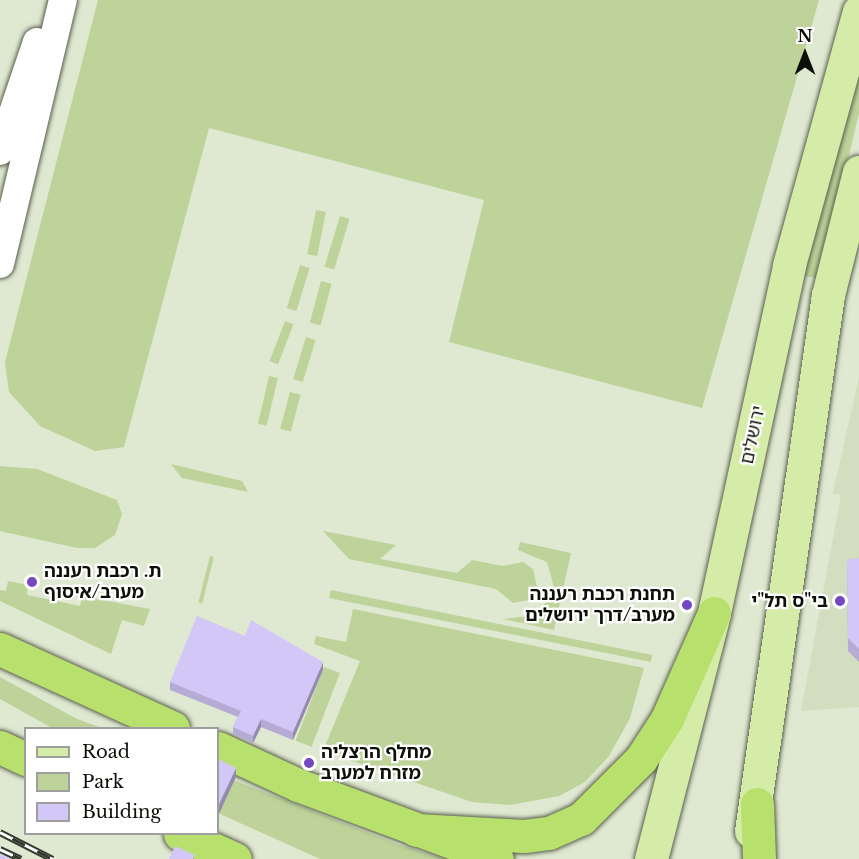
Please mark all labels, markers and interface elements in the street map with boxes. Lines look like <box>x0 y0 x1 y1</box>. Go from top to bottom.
north arrow <box>775 24 835 84</box>
text: N <box>797 26 813 46</box>
street label: ירושלים <box>736 404 770 466</box>
place label: ת. רכבת רעננה מערב/איסוף <box>44 561 162 604</box>
marker: ת. רכבת רעננה מערב/איסוף <box>25 575 39 589</box>
place label: תחנת רכבת רעננה מערב/דרך ירושלים <box>525 584 675 626</box>
place label: בי"ס תל"י <box>751 590 828 612</box>
marker: בי"ס תל"י <box>833 594 847 608</box>
marker: תחנת רכבת רעננה מערב/דרך ירושלים <box>680 598 694 612</box>
legend <box>24 727 219 835</box>
text: Road <box>82 741 130 763</box>
place label: מחלף הרצליה מזרח למערב <box>321 742 431 784</box>
marker: מחלף הרצליה מזרח למערב <box>302 756 316 770</box>
text: Park <box>82 771 124 793</box>
text: Building <box>82 801 161 823</box>

